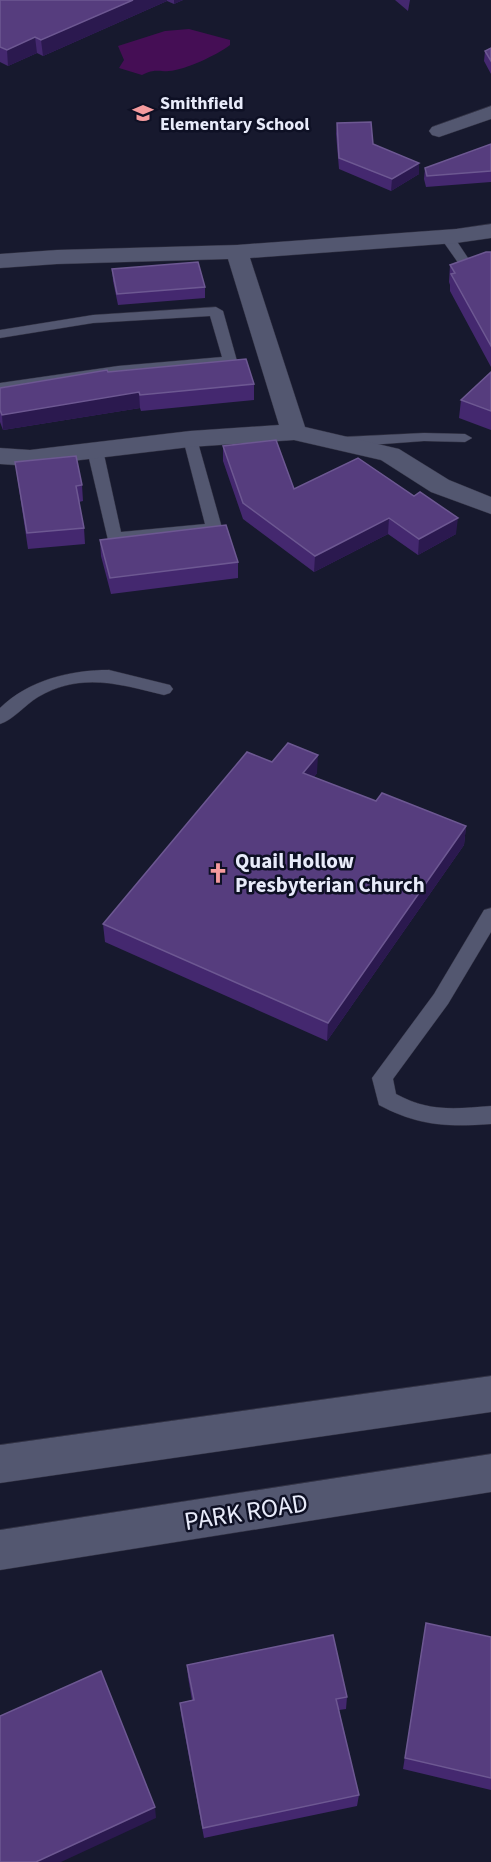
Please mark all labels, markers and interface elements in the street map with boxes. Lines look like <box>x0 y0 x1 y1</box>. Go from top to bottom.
place label: Smithfield Elementary School <box>160 91 310 137</box>
school or university icon: Smithfield Elementary School <box>131 101 155 125</box>
place label: Quail Hollow Presbyterian Church <box>235 846 425 900</box>
church icon: Quail Hollow Presbyterian Church <box>206 861 230 885</box>
street label: PARK ROAD <box>182 1484 310 1540</box>

